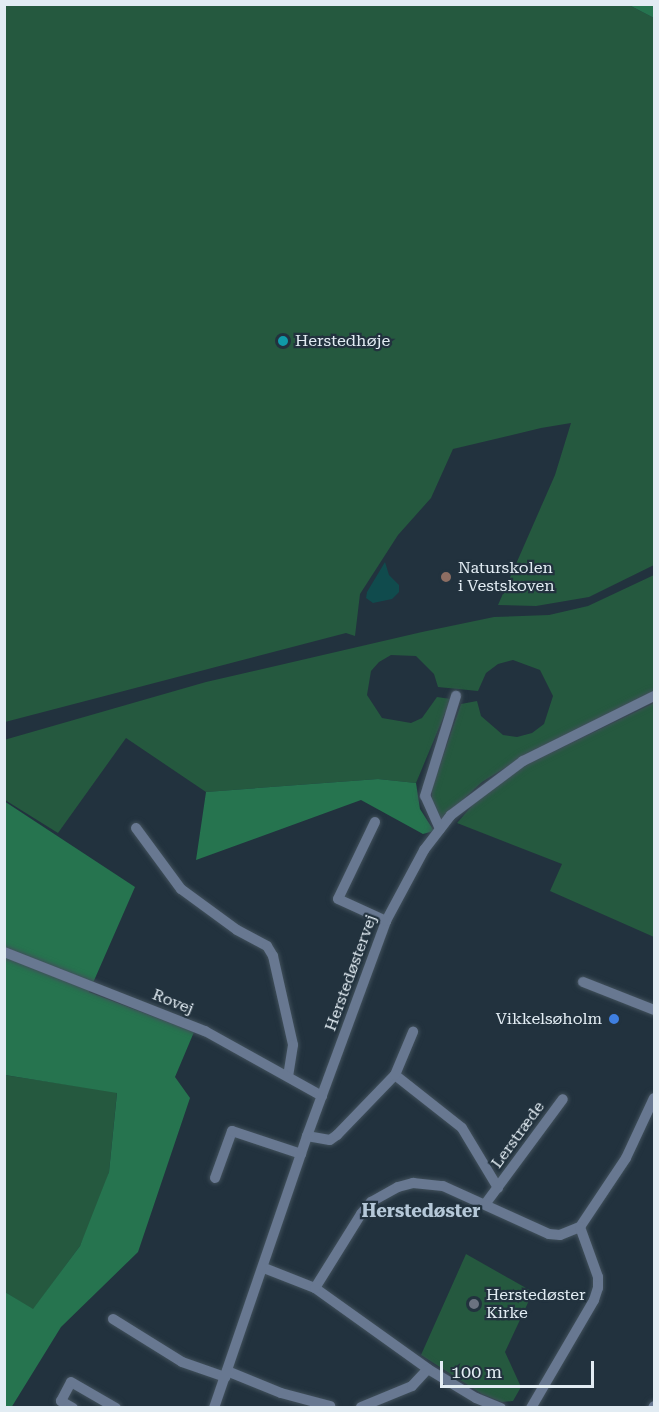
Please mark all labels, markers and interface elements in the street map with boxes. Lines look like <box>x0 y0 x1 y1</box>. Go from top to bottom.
place label: Herstedhøje <box>295 331 390 351</box>
marker: Herstedhøje <box>276 334 290 348</box>
place label: Naturskolen i Vestskoven <box>458 558 555 596</box>
marker: Naturskolen i Vestskoven <box>439 570 453 584</box>
street label: Herstedøstervej <box>321 912 381 1034</box>
street label: Rovej <box>150 985 196 1019</box>
place label: Vikkelsøholm <box>496 1009 602 1029</box>
marker: Vikkelsøholm <box>607 1012 621 1026</box>
street label: Lerstræde <box>487 1098 549 1172</box>
district label: Herstedøster <box>362 1200 480 1222</box>
place label: Herstedøster Kirke <box>486 1285 586 1323</box>
marker: Herstedøster Kirke <box>467 1297 481 1311</box>
scale bar <box>443 1349 598 1387</box>
text: 100 m <box>451 1361 502 1382</box>

